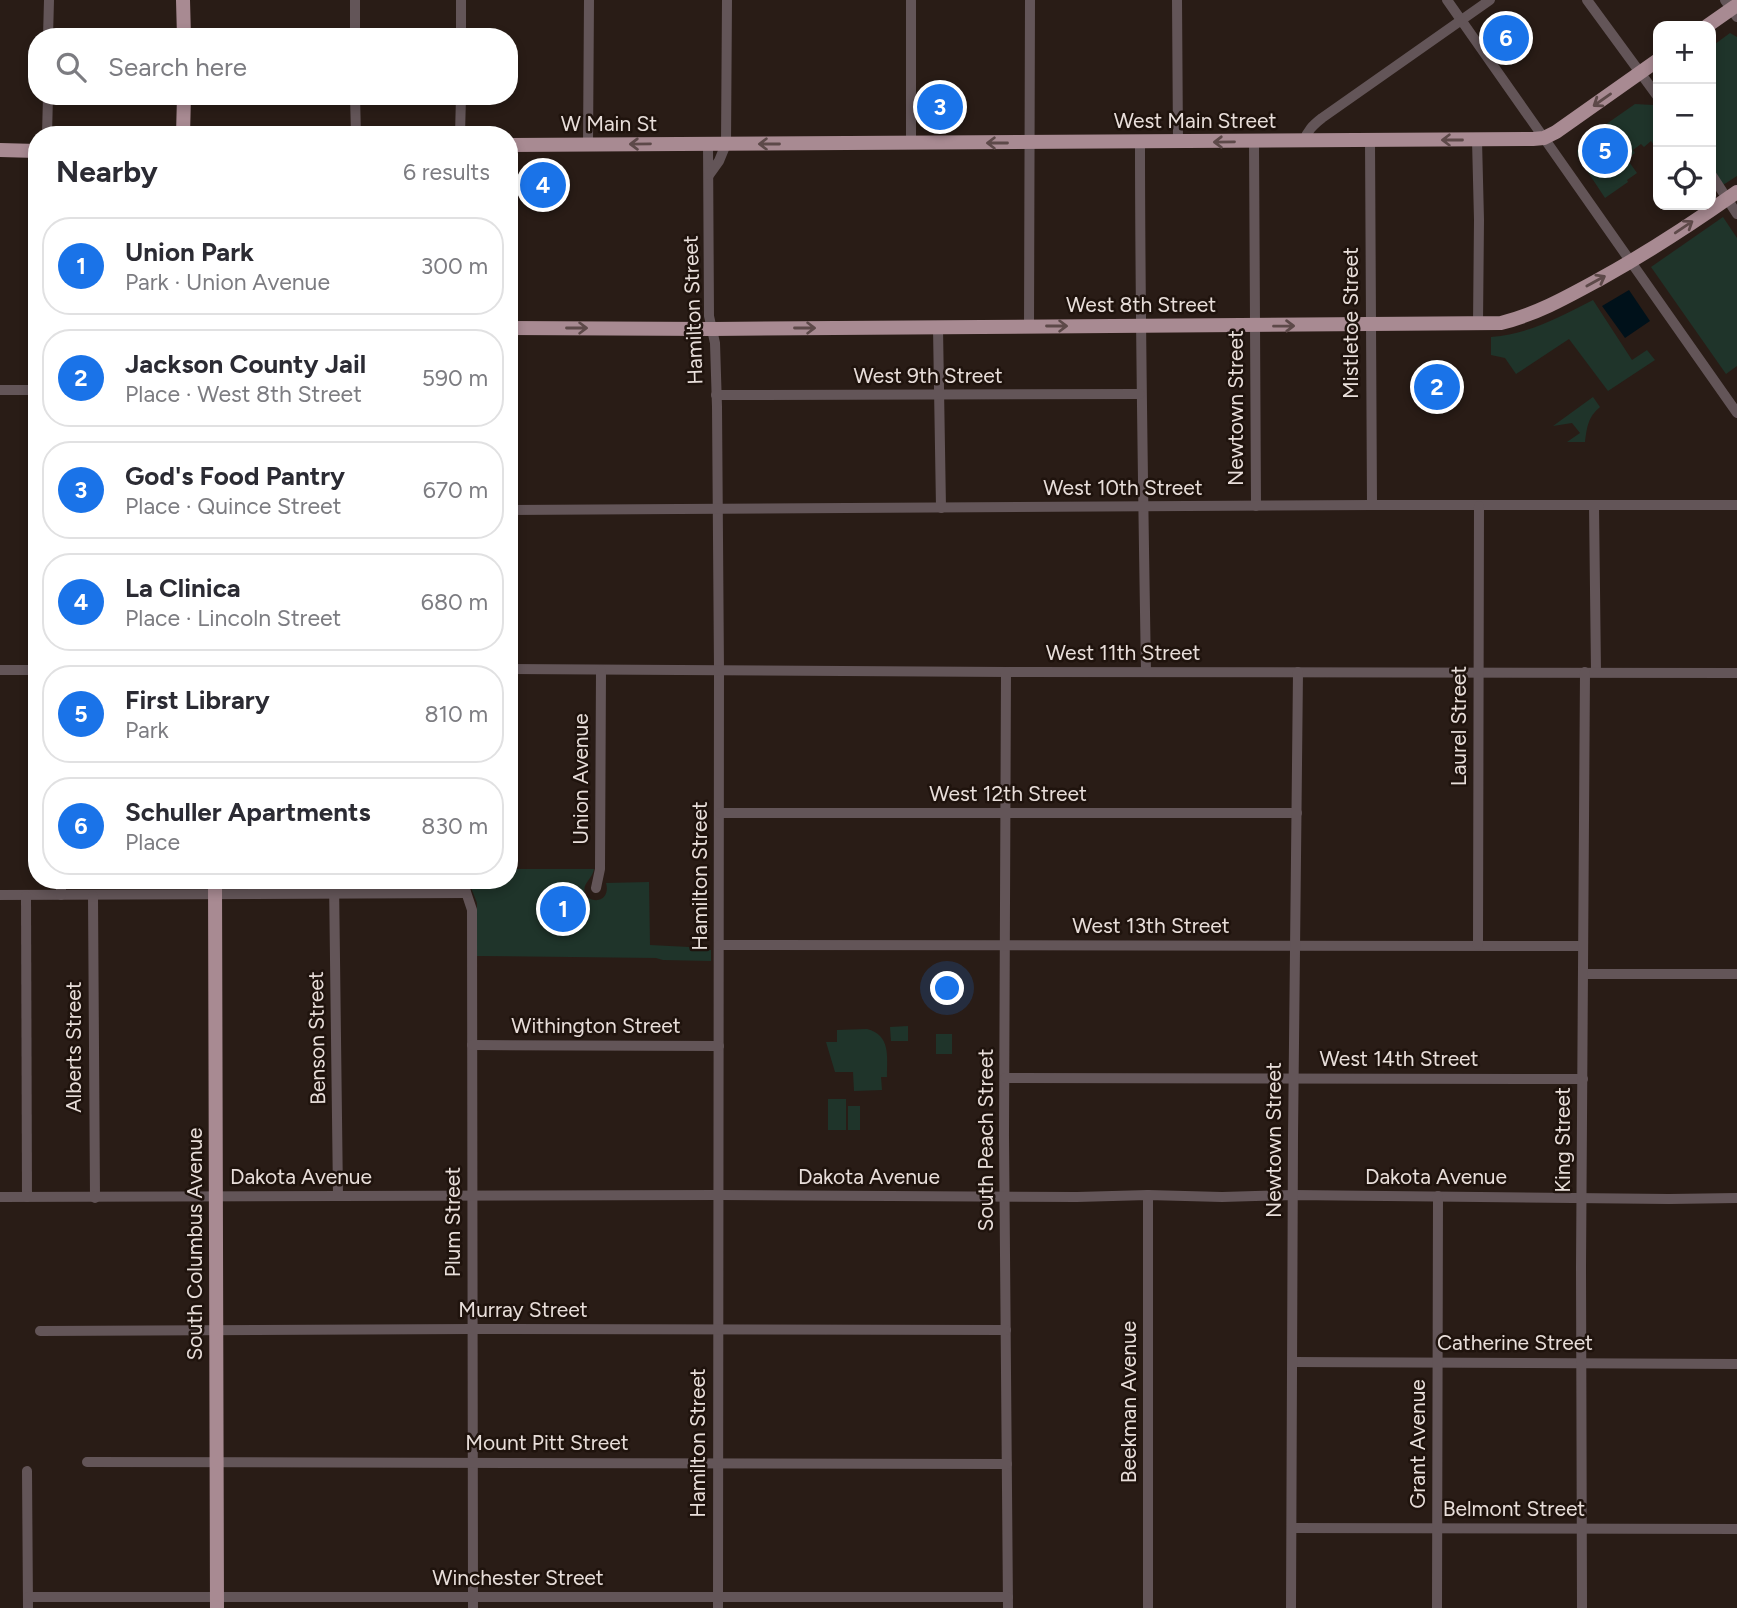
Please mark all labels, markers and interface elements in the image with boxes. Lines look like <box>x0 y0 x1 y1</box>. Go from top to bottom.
pin: 6 <box>1483 12 1529 64</box>
map controls <box>1653 21 1716 210</box>
button: + <box>1653 21 1716 84</box>
search box <box>28 28 518 105</box>
icon: search <box>52 48 90 86</box>
text: Search here <box>108 51 247 83</box>
pin: 3 <box>917 81 963 133</box>
button: − <box>1653 84 1716 147</box>
one-way arrow <box>1593 93 1612 107</box>
street label: West Main Street <box>1114 108 1276 133</box>
street label: W Main St <box>561 111 657 136</box>
pin: 5 <box>1582 125 1628 177</box>
one-way arrow <box>1440 133 1463 147</box>
one-way arrow <box>1213 135 1236 149</box>
one-way arrow <box>985 136 1008 150</box>
one-way arrow <box>629 137 652 151</box>
one-way arrow <box>758 137 781 151</box>
button: locate <box>1653 147 1716 210</box>
text: Nearby <box>56 153 158 190</box>
text: 6 results <box>403 158 490 186</box>
pin: 4 <box>520 159 566 211</box>
one-way arrow <box>1674 220 1694 234</box>
street label: Hamilton Street <box>677 235 708 385</box>
text: Union Park <box>125 236 254 268</box>
street label: Mistletoe Street <box>1338 247 1363 399</box>
text: 1 <box>76 252 86 280</box>
text: 300 m <box>421 252 488 280</box>
text: Park · Union Avenue <box>125 268 330 296</box>
one-way arrow <box>1585 274 1606 287</box>
street label: West 8th Street <box>1066 292 1216 317</box>
one-way arrow <box>1045 319 1068 333</box>
one-way arrow <box>1273 319 1296 332</box>
one-way arrow <box>566 321 589 335</box>
one-way arrow <box>793 321 816 335</box>
street label: Newtown Street <box>1223 330 1248 486</box>
text: Jackson County Jail <box>125 348 366 380</box>
pin: 2 <box>1414 361 1460 413</box>
street label: West 9th Street <box>853 363 1003 388</box>
text: 2 <box>74 364 88 392</box>
text: 590 m <box>422 364 488 392</box>
text: Place · West 8th Street <box>125 380 362 408</box>
text: God's Food Pantry <box>125 460 345 492</box>
street label: West 10th Street <box>1043 475 1203 500</box>
text: 3 <box>75 476 87 504</box>
text: 670 m <box>423 476 488 504</box>
text: Place · Quince Street <box>125 492 341 520</box>
text: La Clinica <box>125 572 241 604</box>
text: 4 <box>74 588 88 616</box>
text: 680 m <box>421 588 488 616</box>
text: Place · Lincoln Street <box>125 604 341 632</box>
street label: West 11th Street <box>1046 640 1200 665</box>
street label: Laurel Street <box>1446 666 1471 786</box>
text: First Library <box>125 684 270 716</box>
text: 5 <box>74 700 88 728</box>
text: 810 m <box>424 700 488 728</box>
street label: Union Avenue <box>568 713 593 845</box>
text: Park <box>125 716 169 744</box>
street label: West 12th Street <box>929 781 1087 806</box>
text: Schuller Apartments <box>125 796 371 828</box>
street label: Hamilton Street <box>687 801 712 951</box>
text: 6 <box>74 812 88 840</box>
text: 830 m <box>421 812 488 840</box>
text: Place <box>125 828 180 856</box>
pin: 1 <box>540 883 586 935</box>
street label: West 13th Street <box>1072 913 1230 938</box>
street label: Benson Street <box>303 971 330 1105</box>
your location <box>930 971 964 1005</box>
street label: Alberts Street <box>61 981 86 1113</box>
street label: Withington Street <box>511 1013 681 1038</box>
street label: West 14th Street <box>1319 1046 1479 1071</box>
street label: South Peach Street <box>973 1049 998 1231</box>
street label: Newtown Street <box>1261 1062 1286 1218</box>
street label: King Street <box>1550 1087 1575 1193</box>
street label: South Columbus Avenue <box>182 1127 207 1361</box>
street label: Dakota Avenue <box>230 1164 372 1189</box>
street label: Dakota Avenue <box>798 1164 940 1189</box>
street label: Dakota Avenue <box>1365 1164 1507 1189</box>
street label: Plum Street <box>440 1167 465 1277</box>
street label: Murray Street <box>458 1297 588 1322</box>
street label: Beekman Avenue <box>1116 1321 1141 1483</box>
street label: Catherine Street <box>1437 1330 1593 1355</box>
street label: Hamilton Street <box>685 1368 710 1518</box>
street label: Grant Avenue <box>1405 1379 1430 1509</box>
street label: Mount Pitt Street <box>465 1430 629 1455</box>
street label: Belmont Street <box>1443 1496 1585 1521</box>
street label: Winchester Street <box>432 1565 604 1590</box>

